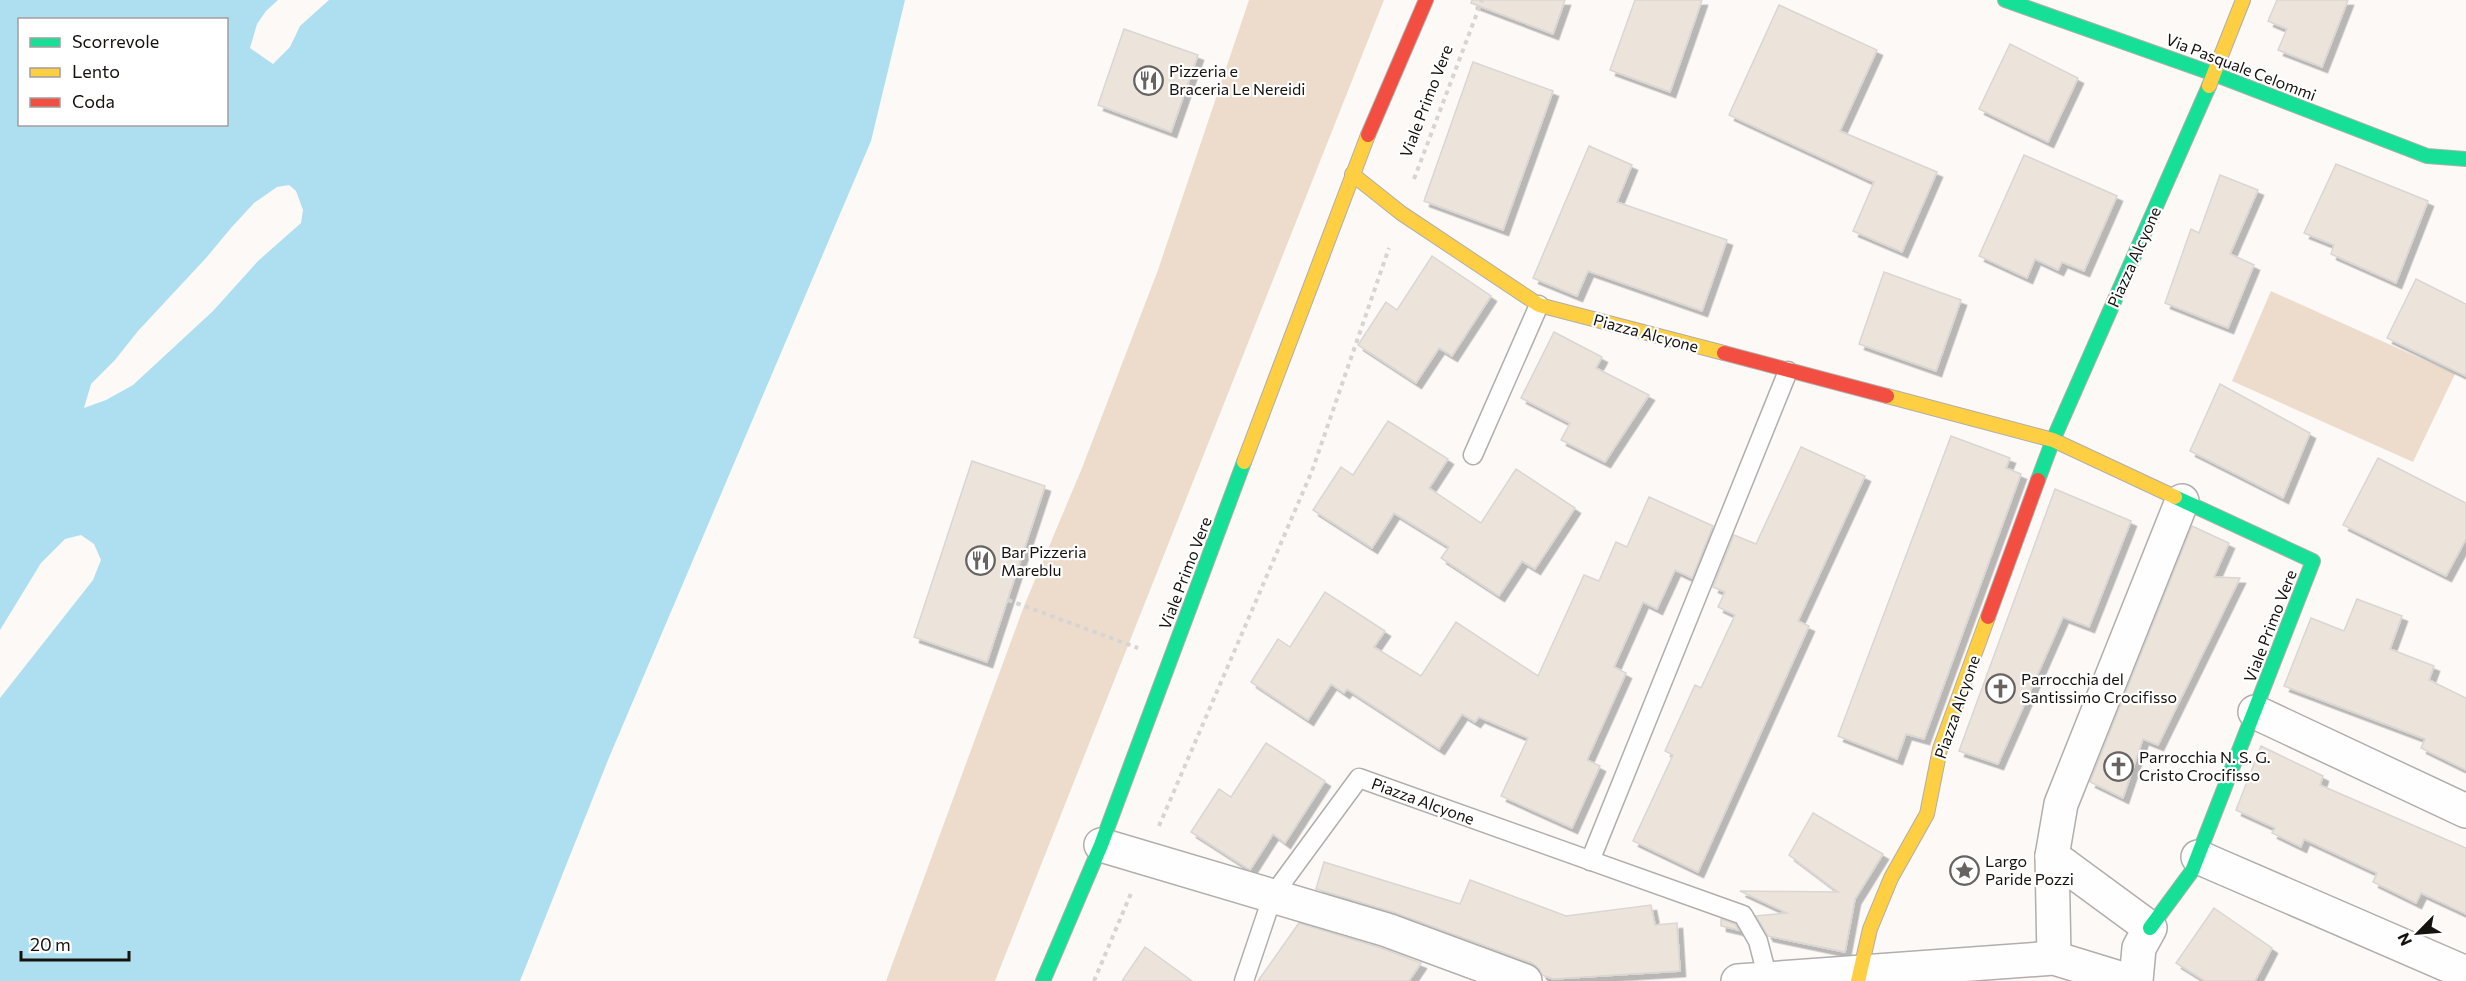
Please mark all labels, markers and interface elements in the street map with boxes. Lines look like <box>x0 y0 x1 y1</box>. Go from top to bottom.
legend <box>18 18 228 126</box>
street label: Via Pasquale Celommi <box>2163 29 2319 104</box>
text: Scorrevole <box>72 30 159 52</box>
street label: Viale Primo Vere <box>1395 42 1456 160</box>
text: Lento <box>72 60 120 82</box>
place label: Pizzeria e Braceria Le Nereidi <box>1169 61 1305 98</box>
restaurant icon: Pizzeria e Braceria Le Nereidi <box>1132 64 1164 96</box>
text: Coda <box>72 90 115 112</box>
street label: Piazza Alcyone <box>2103 204 2164 310</box>
street label: Piazza Alcyone <box>1591 309 1701 356</box>
street label: Viale Primo Vere <box>1154 514 1215 632</box>
place label: Bar Pizzeria Mareblu <box>1001 542 1087 579</box>
restaurant icon: Bar Pizzeria Mareblu <box>964 545 996 577</box>
street label: Viale Primo Vere <box>2239 567 2300 685</box>
street label: Piazza Alcyone <box>1930 653 1983 761</box>
place label: Parrocchia del Santissimo Crocifisso <box>2021 669 2177 706</box>
church icon: Parrocchia del Santissimo Crocifisso <box>1984 672 2016 704</box>
place label: Parrocchia N. S. G. Cristo Crocifisso <box>2139 747 2271 784</box>
church icon: Parrocchia N. S. G. Cristo Crocifisso <box>2102 750 2134 782</box>
street label: Piazza Alcyone <box>1369 773 1477 828</box>
place label: Largo Paride Pozzi <box>1985 851 2074 888</box>
place icon: Largo Paride Pozzi <box>1948 854 1980 886</box>
north arrow <box>2388 903 2448 963</box>
scale bar <box>21 924 129 962</box>
text: N <box>2393 930 2415 949</box>
text: 20 m <box>30 933 71 955</box>

